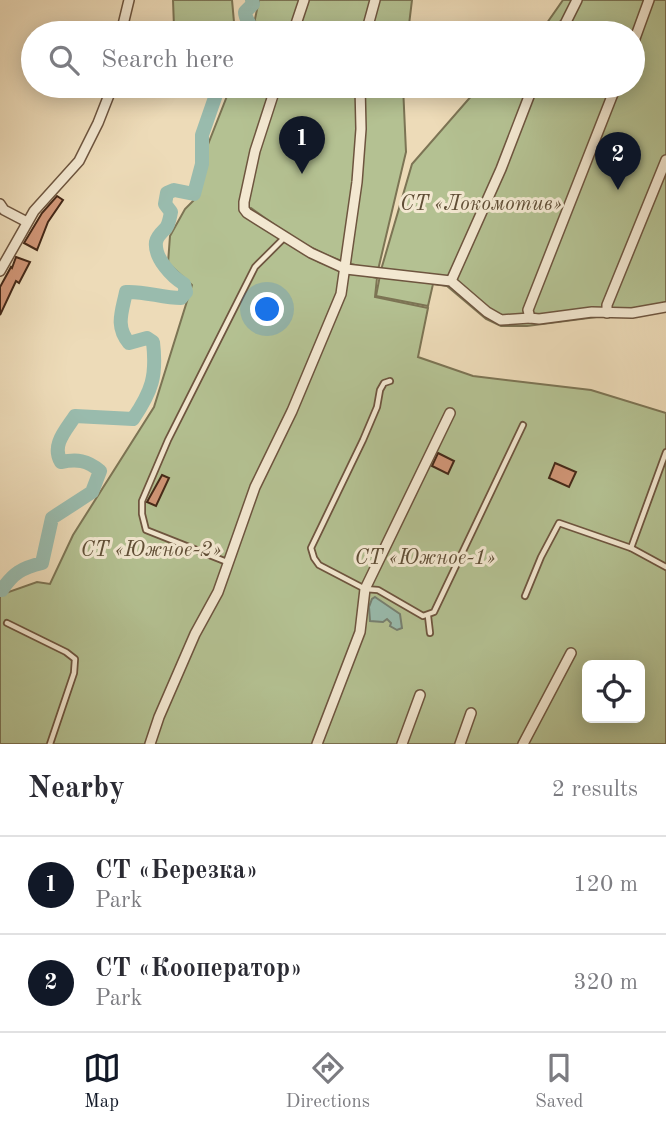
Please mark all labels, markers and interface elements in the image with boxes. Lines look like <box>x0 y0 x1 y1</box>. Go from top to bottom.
search box <box>21 21 645 98</box>
icon: search <box>45 41 83 79</box>
text: Search here <box>101 47 234 73</box>
pin: 1 <box>279 116 325 174</box>
pin: 2 <box>595 132 641 190</box>
park label: СТ «Локомотив» <box>400 194 562 215</box>
your location <box>250 292 284 326</box>
park label: СТ «Южное-2» <box>80 540 222 561</box>
park label: СТ «Южное-1» <box>354 548 496 569</box>
map controls <box>582 660 645 723</box>
button: locate <box>582 660 645 723</box>
text: Nearby <box>28 774 125 804</box>
text: 2 results <box>552 778 638 801</box>
text: СТ «Березка» <box>95 858 258 884</box>
text: 1 <box>44 873 58 896</box>
text: 120 m <box>573 873 638 896</box>
text: Park <box>95 889 142 912</box>
text: СТ «Кооператор» <box>95 956 303 982</box>
text: 2 <box>44 971 58 994</box>
text: 320 m <box>573 971 638 994</box>
text: Park <box>95 987 142 1010</box>
tab: Map <box>83 1049 121 1114</box>
tab: Directions <box>286 1049 370 1114</box>
tab: Saved <box>535 1049 583 1114</box>

